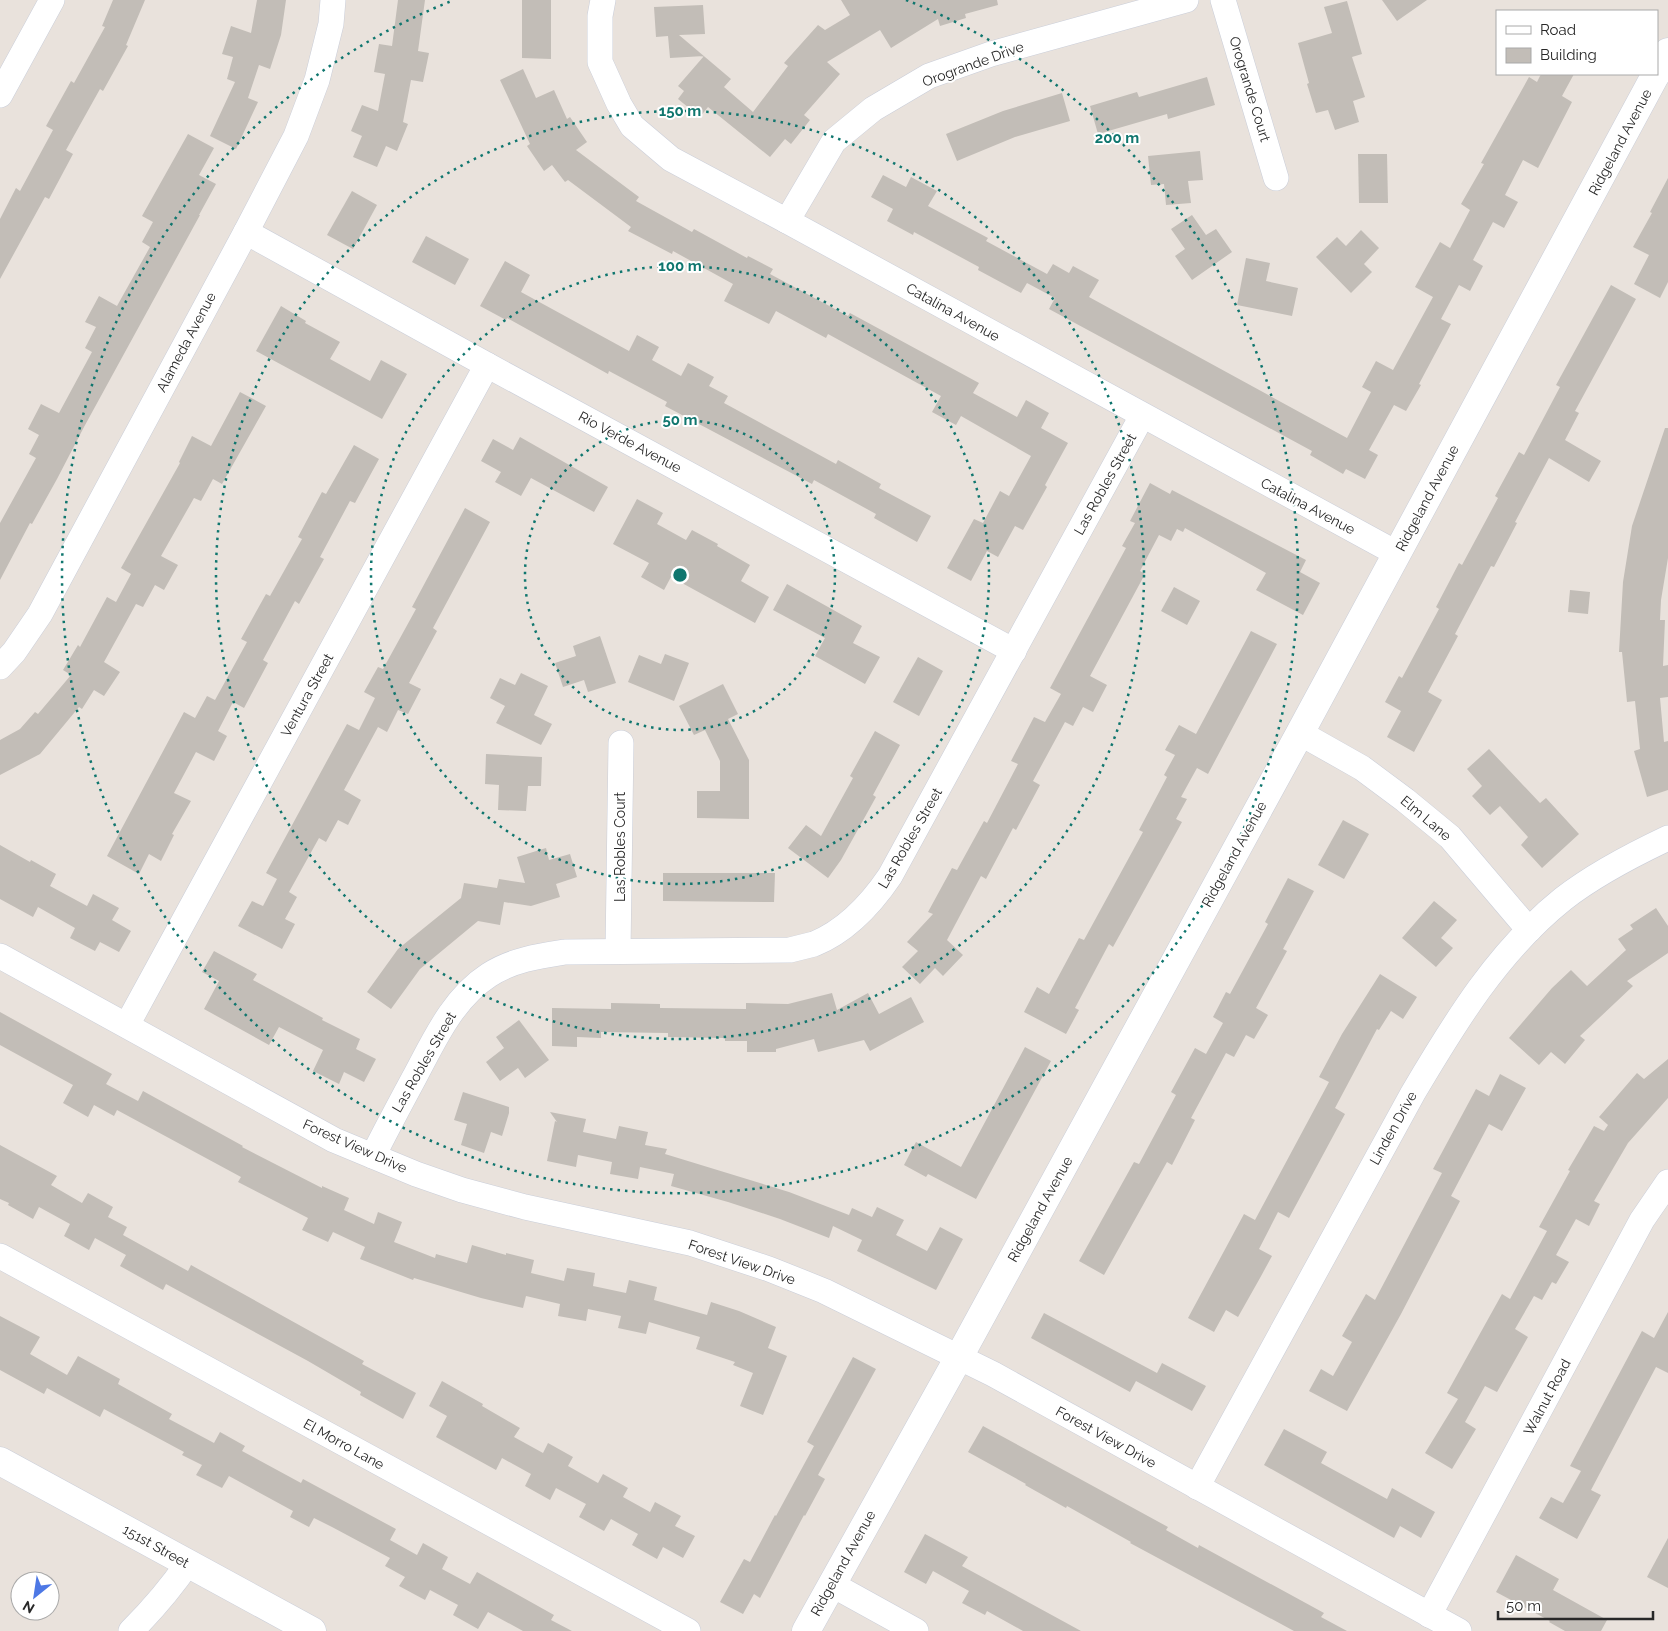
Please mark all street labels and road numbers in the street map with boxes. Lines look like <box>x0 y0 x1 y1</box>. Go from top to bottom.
street label: Orogrande Court <box>1226 34 1274 144</box>
street label: Orogrande Drive <box>920 38 1026 90</box>
street label: Ridgeland Avenue <box>1585 86 1655 198</box>
street label: Catalina Avenue <box>903 280 1003 344</box>
street label: Alameda Avenue <box>153 289 219 395</box>
street label: Rio Verde Avenue <box>576 408 684 476</box>
street label: Las Robles Street <box>1071 430 1140 537</box>
street label: Ridgeland Avenue <box>1392 442 1462 554</box>
street label: Catalina Avenue <box>1258 474 1358 538</box>
street label: Ventura Street <box>278 650 337 739</box>
street label: Las Robles Street <box>875 785 945 891</box>
street label: Las Robles Court <box>612 792 628 902</box>
street label: Elm Lane <box>1398 792 1454 844</box>
street label: Ridgeland Avenue <box>1198 798 1270 910</box>
street label: Las Robles Street <box>389 1009 459 1115</box>
street label: Linden Drive <box>1366 1089 1420 1167</box>
street label: Forest View Drive <box>301 1116 409 1176</box>
street label: Ridgeland Avenue <box>1004 1153 1076 1265</box>
street label: Forest View Drive <box>686 1236 798 1288</box>
street label: Walnut Road <box>1520 1356 1574 1438</box>
street label: Forest View Drive <box>1053 1403 1159 1471</box>
street label: El Morro Lane <box>301 1415 387 1473</box>
street label: Ridgeland Avenue <box>807 1507 879 1619</box>
street label: 151st Street <box>120 1521 192 1571</box>

